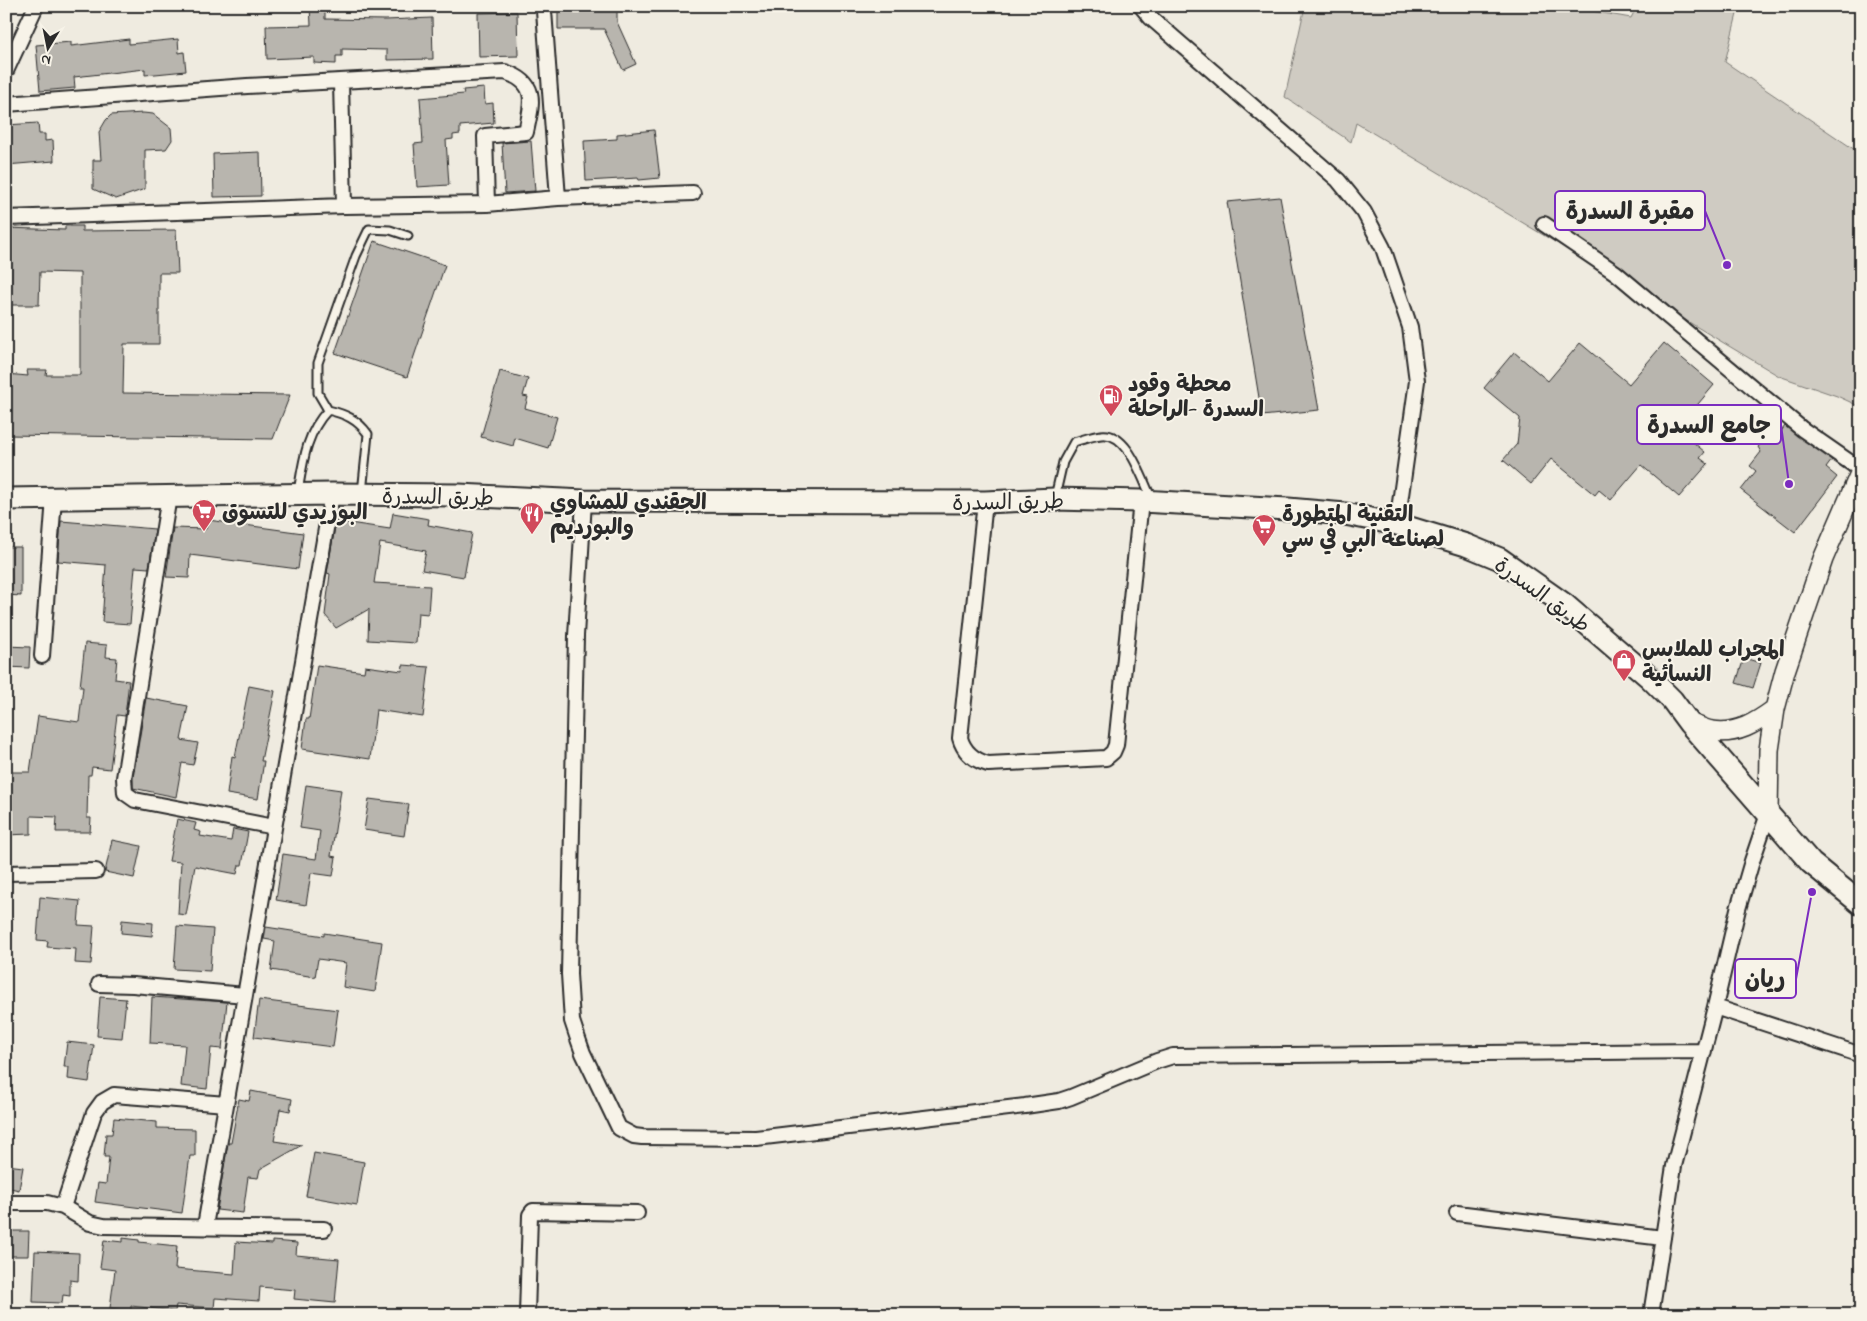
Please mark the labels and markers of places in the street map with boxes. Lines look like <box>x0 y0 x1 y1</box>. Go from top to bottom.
callout: مقبرة السدرة <box>1555 191 1705 230</box>
place label: محطة وقود السدرة -الراحلة <box>1128 370 1264 427</box>
fuel station icon: محطة وقود السدرة -الراحلة <box>1098 383 1124 417</box>
callout: جامع السدرة <box>1637 405 1781 444</box>
place label: الجقندي للمشاوي والبورديم <box>550 488 707 545</box>
supermarket icon: البوزيدي للتسوق <box>191 498 217 532</box>
place label: البوزيدي للتسوق <box>222 498 368 530</box>
place label: التقنية المتطورة لصناعة البي في سي <box>1282 500 1444 558</box>
restaurant icon: الجقندي للمشاوي والبورديم <box>519 501 545 535</box>
supermarket icon: التقنية المتطورة لصناعة البي في سي <box>1251 513 1277 547</box>
place label: المجراب للملابس النسائية <box>1642 635 1785 692</box>
shop icon: المجراب للملابس النسائية <box>1611 648 1637 682</box>
callout: ريان <box>1735 959 1796 998</box>

